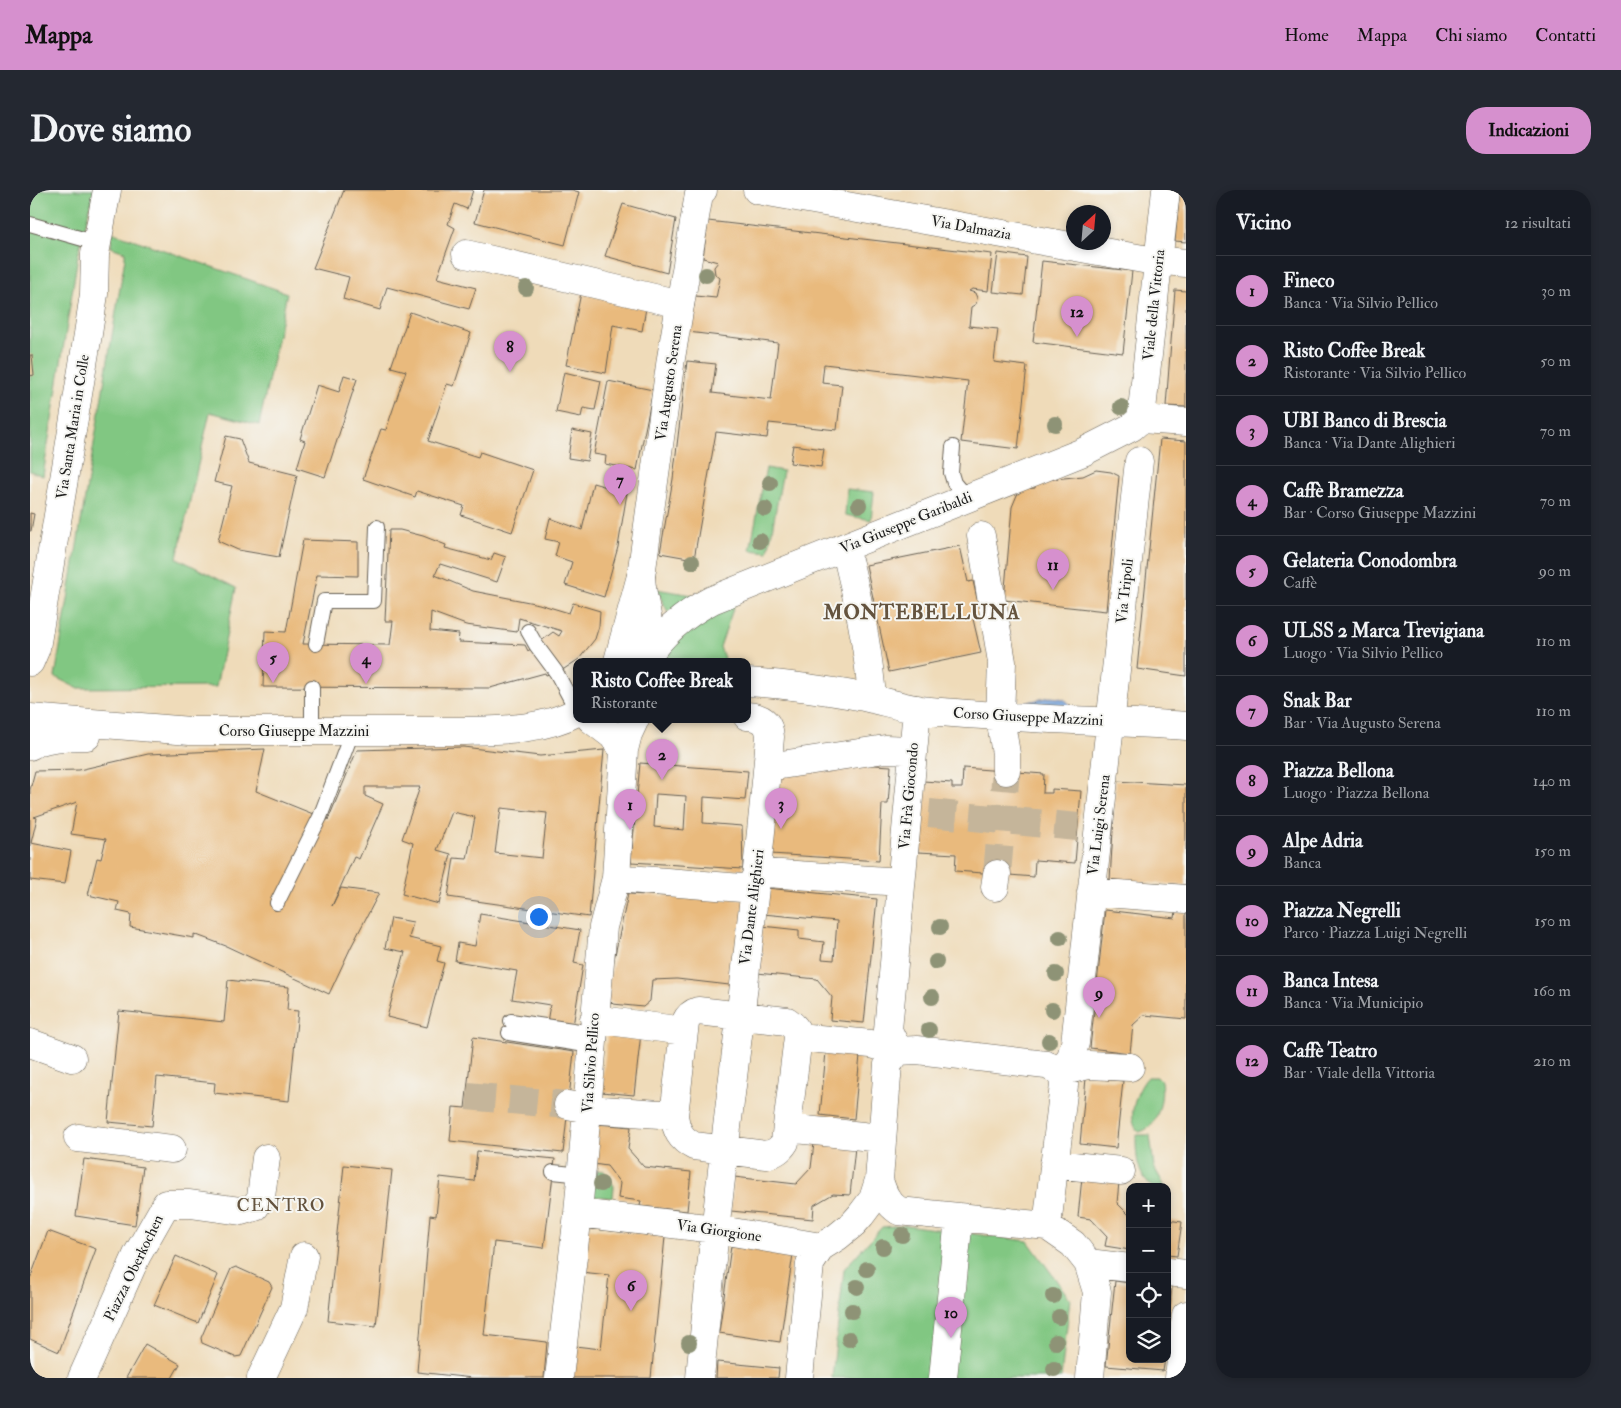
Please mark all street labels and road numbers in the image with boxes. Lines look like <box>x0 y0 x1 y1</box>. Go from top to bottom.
street label: Via Dalmazia <box>929 212 1014 245</box>
street label: Viale della Vittoria <box>1139 248 1169 362</box>
street label: Via Augusto Serena <box>651 323 687 442</box>
street label: Via Santa Maria in Colle <box>52 353 94 501</box>
street label: Via Giuseppe Garibaldi <box>837 488 975 559</box>
street label: Via Tripoli <box>1112 557 1139 625</box>
street label: Corso Giuseppe Mazzini <box>952 704 1104 731</box>
street label: Corso Giuseppe Mazzini <box>219 722 369 742</box>
street label: Via Frà Giocondo <box>895 742 923 850</box>
street label: Via Luigi Serena <box>1083 773 1115 876</box>
street label: Via Dante Alighieri <box>735 848 769 966</box>
street label: Via Silvio Pellico <box>578 1012 604 1114</box>
street label: Piazza Oberkochen <box>100 1211 168 1324</box>
street label: Via Giorgione <box>675 1216 763 1246</box>

